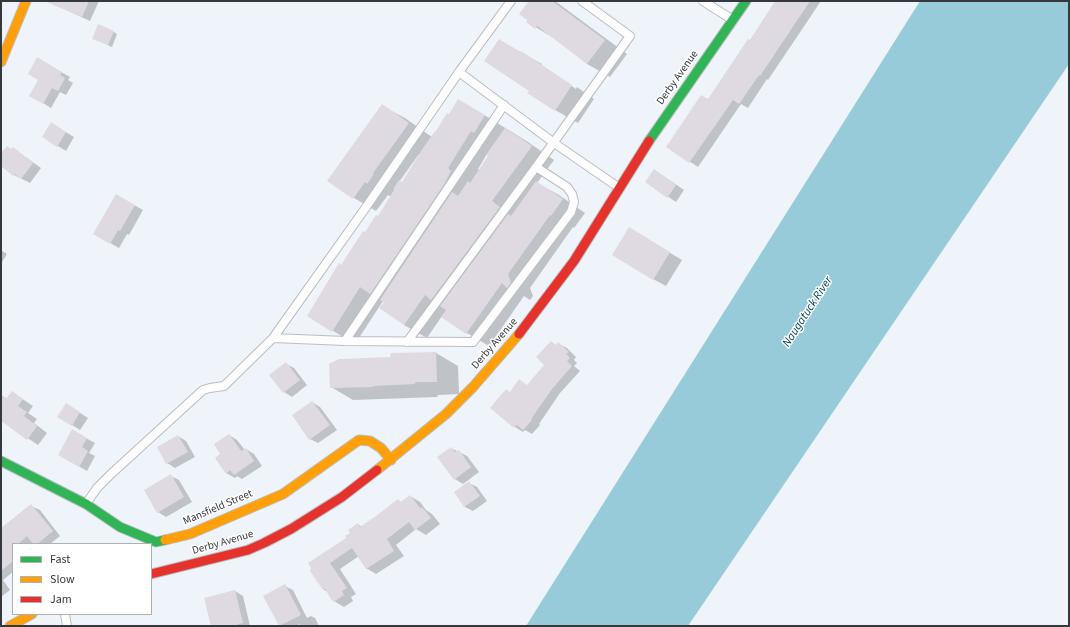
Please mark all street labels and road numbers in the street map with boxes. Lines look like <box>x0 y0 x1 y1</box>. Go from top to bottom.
street label: Derby Avenue <box>654 48 702 108</box>
street label: Derby Avenue <box>469 316 521 372</box>
street label: Mansfield Street <box>181 487 255 529</box>
street label: Derby Avenue <box>191 528 255 558</box>

